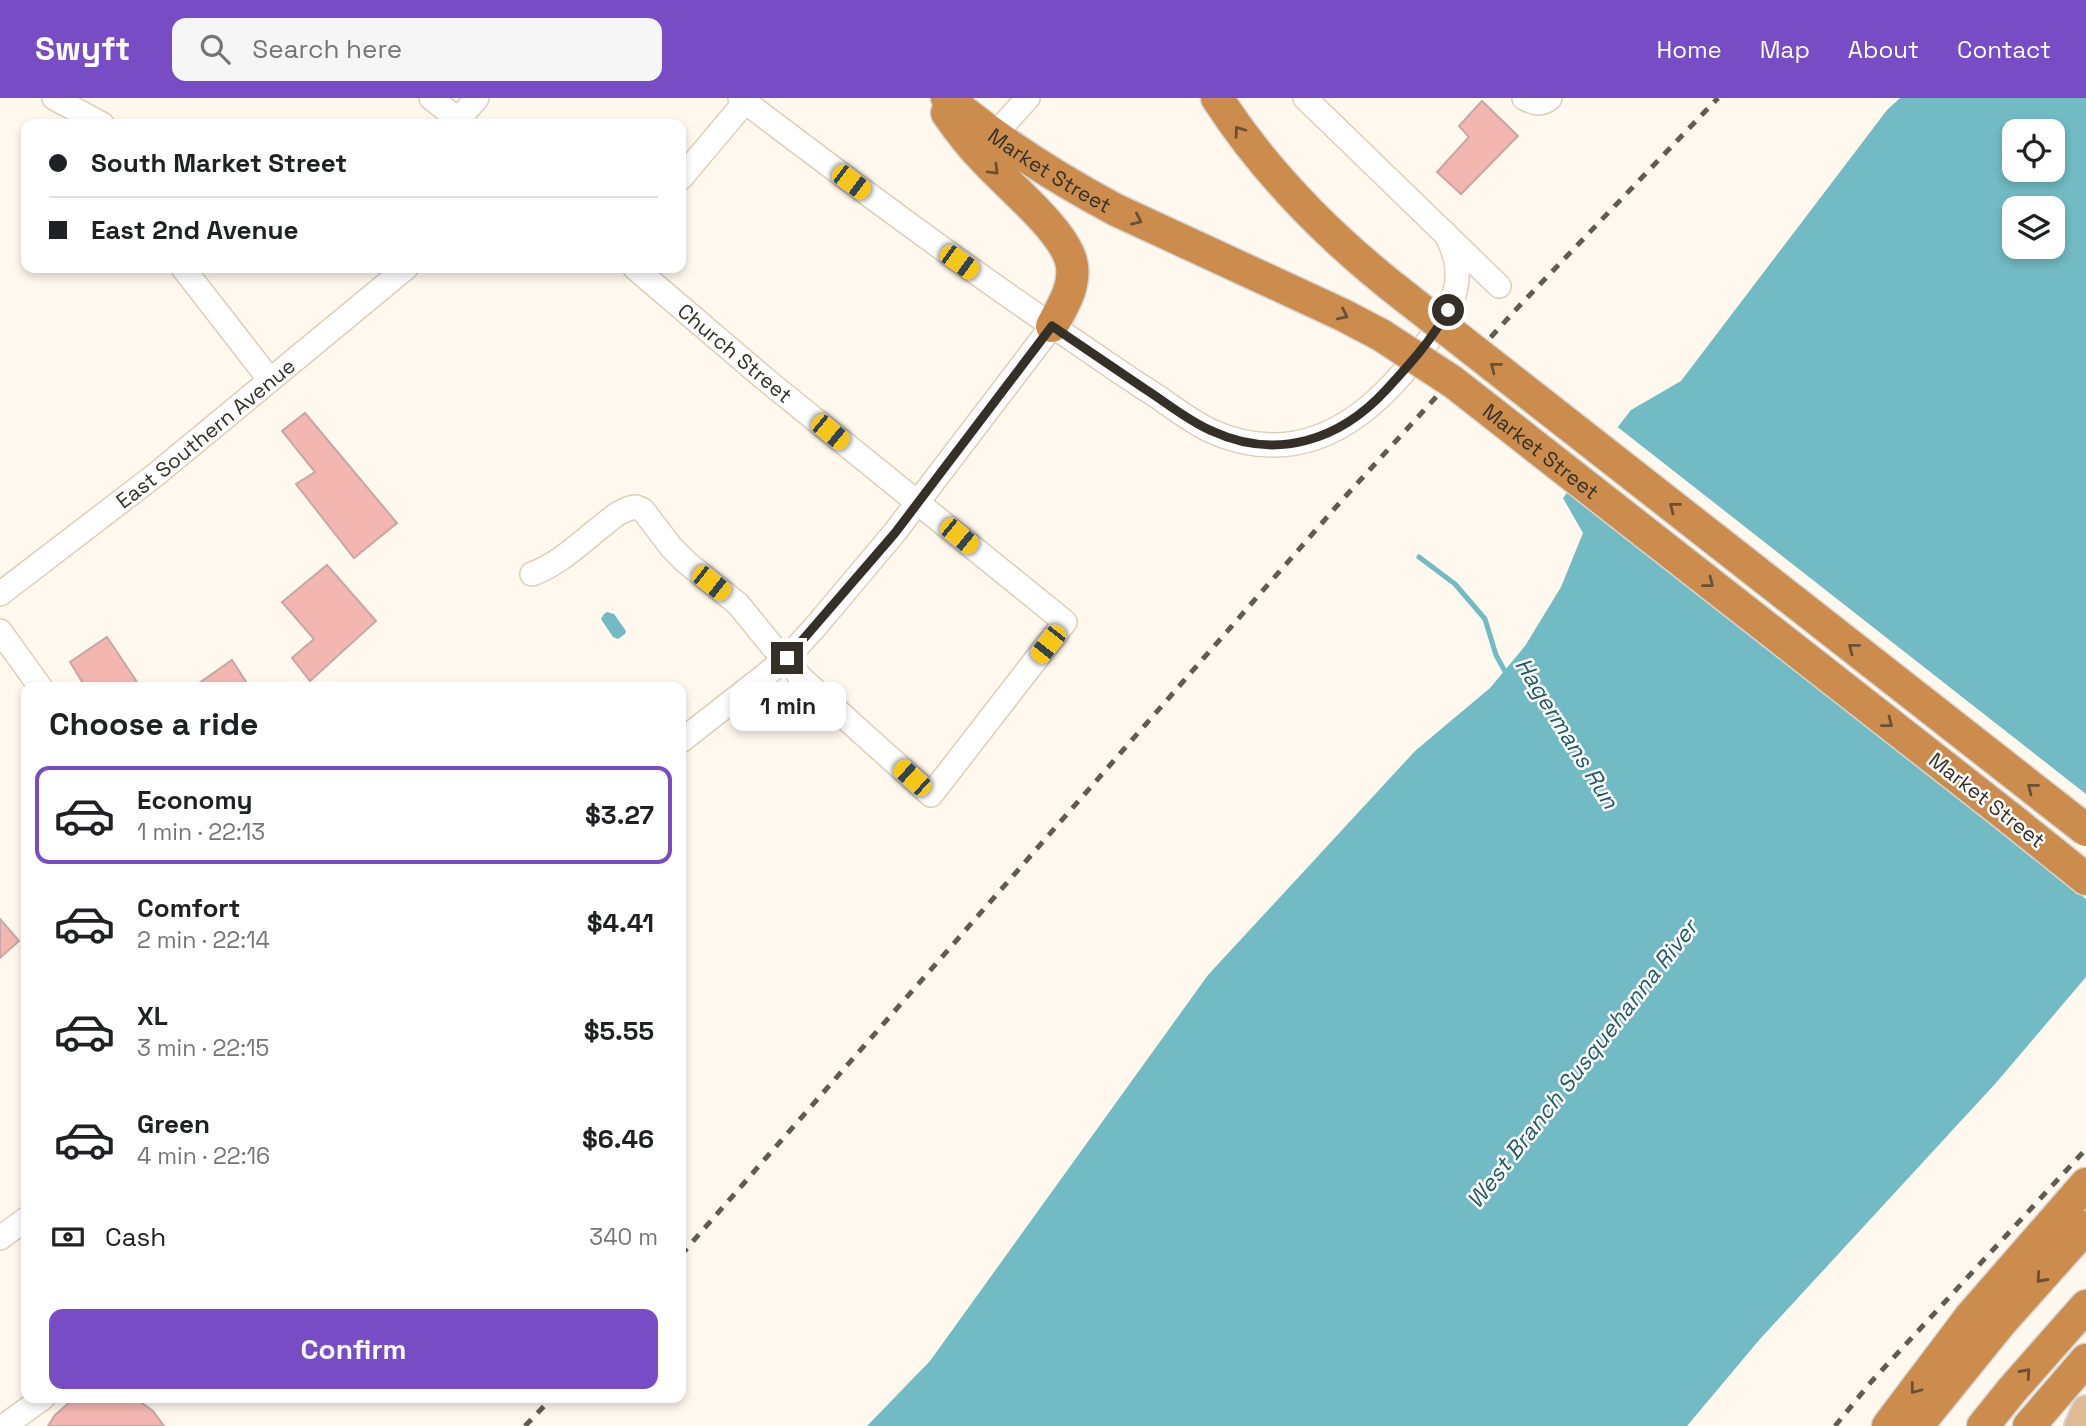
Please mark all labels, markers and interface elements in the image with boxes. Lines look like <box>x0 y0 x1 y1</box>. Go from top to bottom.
search box <box>172 18 662 81</box>
text: Swyft <box>35 28 130 70</box>
icon: search <box>196 30 234 68</box>
text: Search here <box>252 32 402 66</box>
text: Home <box>1656 34 1722 65</box>
text: Map <box>1760 34 1810 65</box>
text: About <box>1848 34 1919 65</box>
text: Contact <box>1957 34 2051 65</box>
map controls <box>2002 119 2065 259</box>
button: locate <box>2002 119 2065 182</box>
street label: Market Street <box>983 122 1116 219</box>
one-way arrow <box>1235 126 1248 139</box>
text: South Market Street <box>91 146 347 180</box>
car <box>828 161 875 203</box>
one-way arrow <box>986 161 999 174</box>
button: layers <box>2002 196 2065 259</box>
one-way arrow <box>1130 212 1142 226</box>
text: East 2nd Avenue <box>91 213 298 247</box>
car <box>936 241 983 283</box>
route start <box>1432 294 1464 326</box>
street label: Church Street <box>672 297 798 409</box>
one-way arrow <box>1336 307 1348 321</box>
street label: East Southern Avenue <box>110 352 300 514</box>
one-way arrow <box>1490 363 1503 376</box>
street label: Market Street <box>1478 397 1605 505</box>
car <box>808 411 853 453</box>
one-way arrow <box>1669 503 1682 516</box>
car <box>937 515 982 557</box>
car <box>688 562 735 604</box>
one-way arrow <box>1702 574 1714 587</box>
car <box>1027 621 1070 667</box>
route end <box>771 642 803 674</box>
one-way arrow <box>1849 643 1861 656</box>
water label: Hagermans Run <box>1508 652 1626 815</box>
callout: 1 min <box>729 682 845 732</box>
text: 1 min <box>760 691 816 721</box>
text: Choose a ride <box>49 704 259 744</box>
one-way arrow <box>1881 715 1893 728</box>
street label: Market Street <box>1923 746 2051 854</box>
car <box>890 756 935 800</box>
text: Economy <box>137 783 253 817</box>
one-way arrow <box>2028 783 2040 796</box>
icon: car <box>53 784 116 847</box>
text: $3.27 <box>585 798 654 832</box>
text: 1 min · 22:13 <box>137 817 265 847</box>
text: Comfort <box>137 891 240 925</box>
icon: car <box>53 892 116 955</box>
text: $4.41 <box>587 906 654 940</box>
water label: West Branch Susquehanna River <box>1460 912 1706 1214</box>
text: 2 min · 22:14 <box>137 925 270 955</box>
text: XL <box>137 999 168 1033</box>
icon: car <box>53 1000 116 1063</box>
text: $5.55 <box>584 1014 654 1048</box>
text: 3 min · 22:15 <box>137 1033 269 1063</box>
text: Green <box>137 1107 210 1141</box>
icon: car <box>53 1108 116 1171</box>
text: $6.46 <box>582 1122 654 1156</box>
text: 4 min · 22:16 <box>137 1141 270 1171</box>
icon: cash <box>49 1218 87 1256</box>
text: Cash <box>105 1220 166 1254</box>
text: 340 m <box>589 1222 658 1252</box>
one-way arrow <box>2036 1270 2049 1283</box>
button: Confirm <box>49 1309 658 1389</box>
one-way arrow <box>2018 1369 2030 1382</box>
one-way arrow <box>1910 1381 1923 1394</box>

